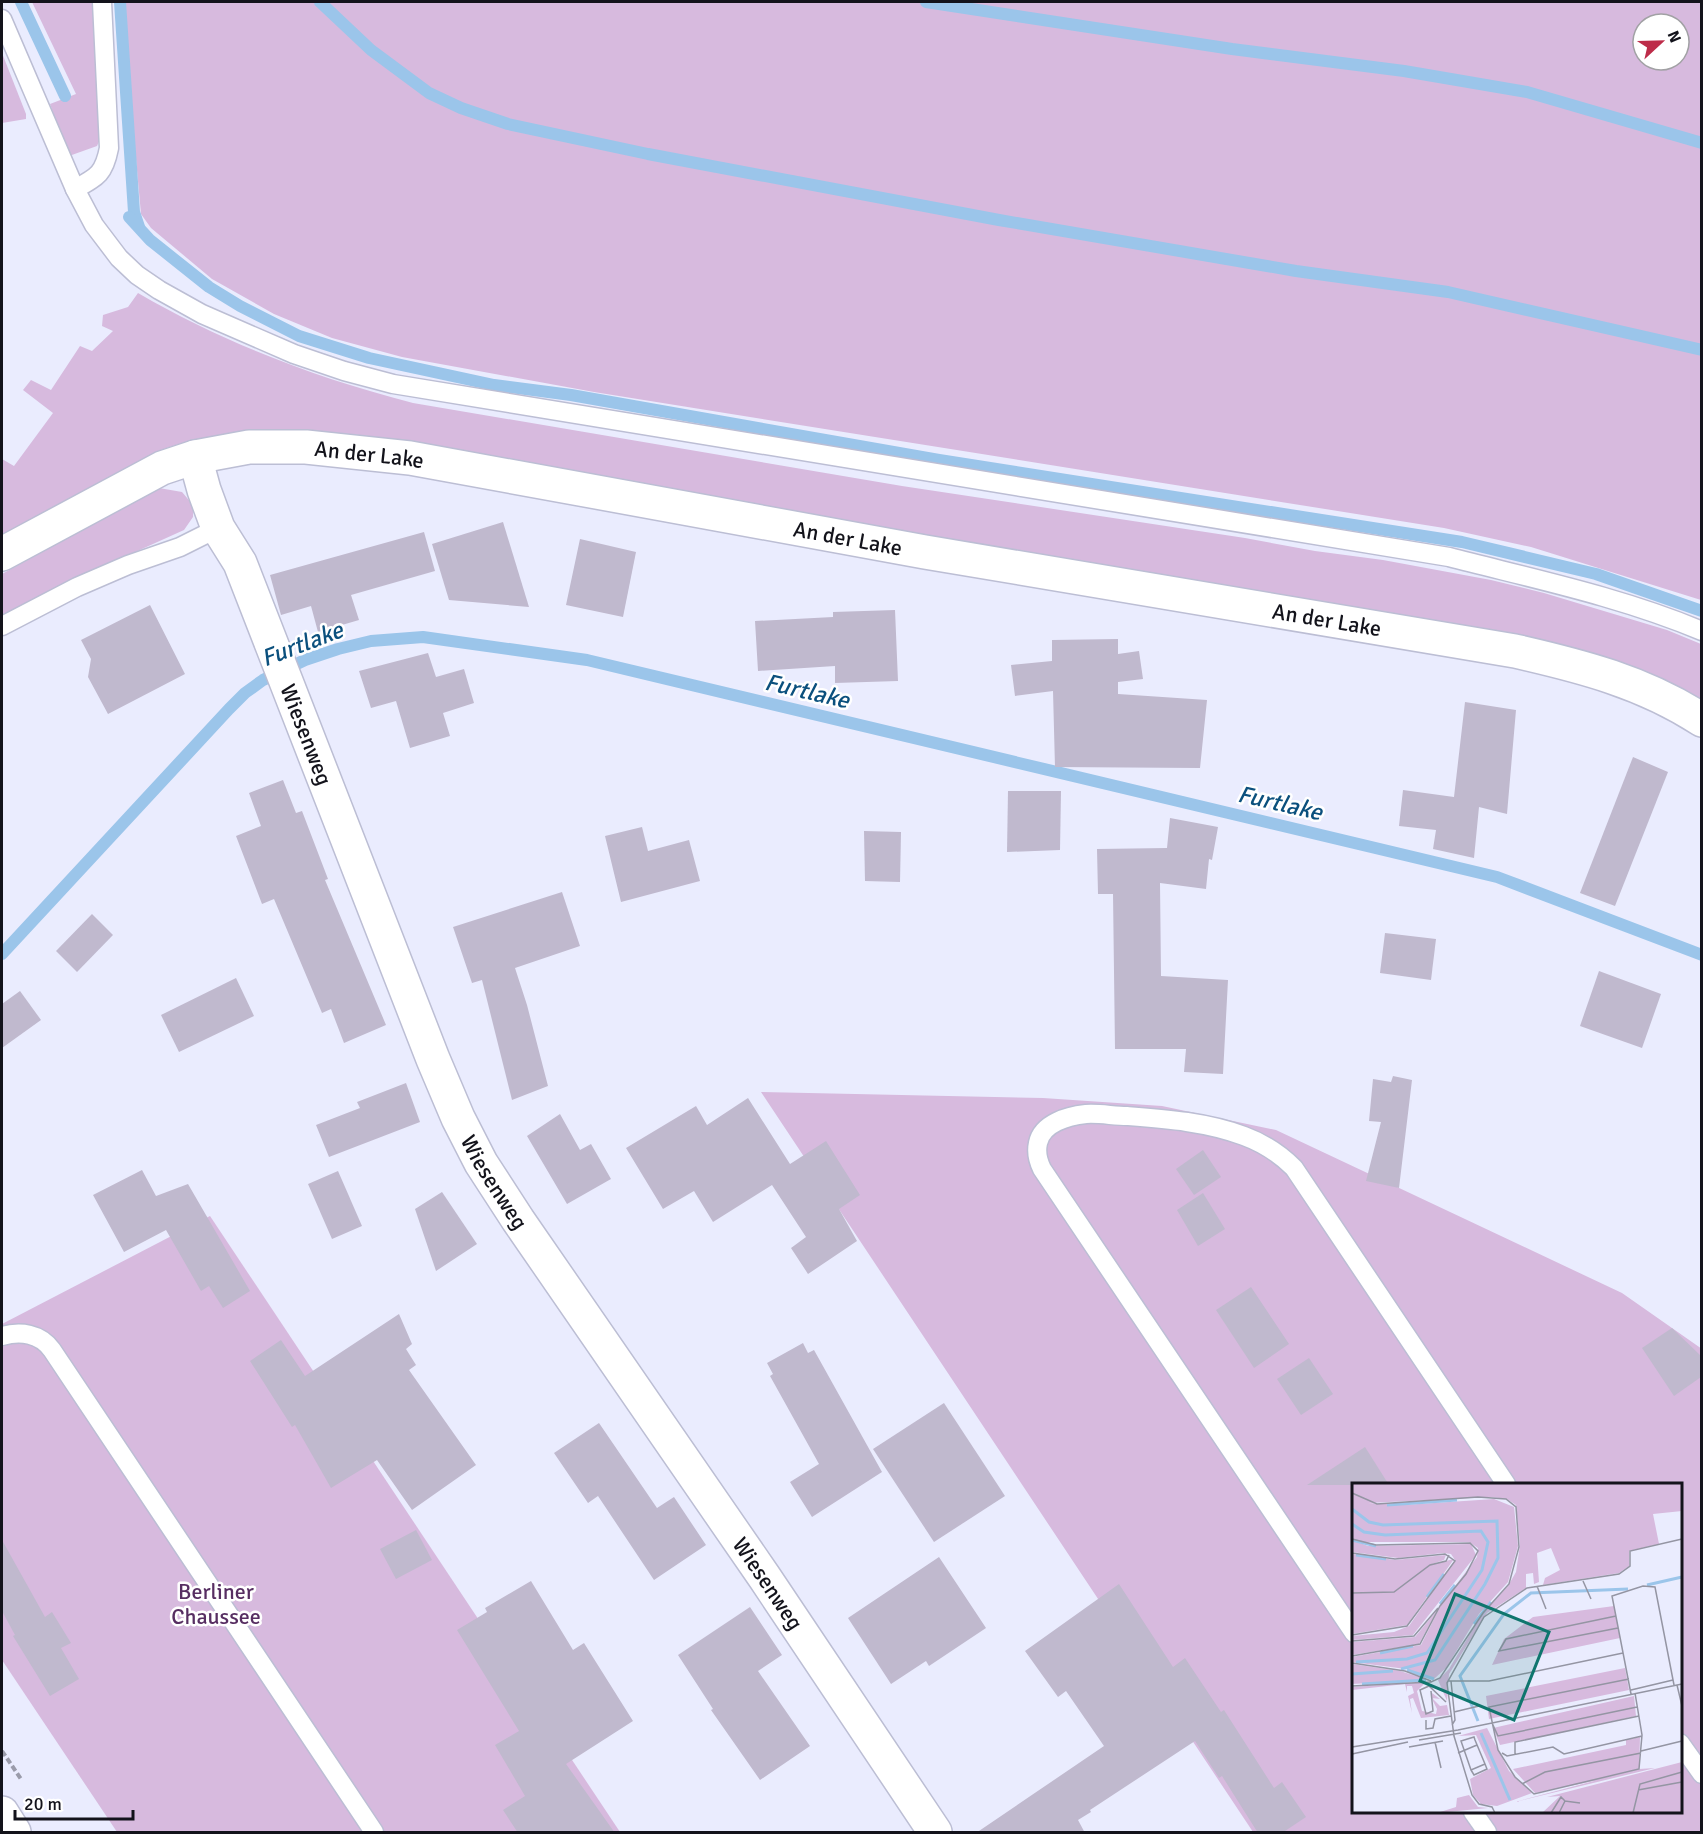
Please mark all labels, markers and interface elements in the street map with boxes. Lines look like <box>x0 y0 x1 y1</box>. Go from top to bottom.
north arrow <box>1631 12 1691 72</box>
text: N <box>1663 28 1685 46</box>
street label: An der Lake <box>313 435 426 474</box>
street label: An der Lake <box>791 515 904 562</box>
street label: An der Lake <box>1270 598 1383 642</box>
water label: Furtlake <box>257 614 348 673</box>
water label: Furtlake <box>762 667 853 715</box>
street label: Wiesenweg <box>274 680 338 789</box>
water label: Furtlake <box>1235 779 1326 827</box>
street label: Wiesenweg <box>455 1130 533 1235</box>
inset map <box>1352 1483 1682 1813</box>
street label: Wiesenweg <box>727 1532 809 1635</box>
park label: Berliner Chaussee <box>171 1578 261 1630</box>
scale bar <box>15 1783 134 1821</box>
text: 20 m <box>24 1793 62 1815</box>

